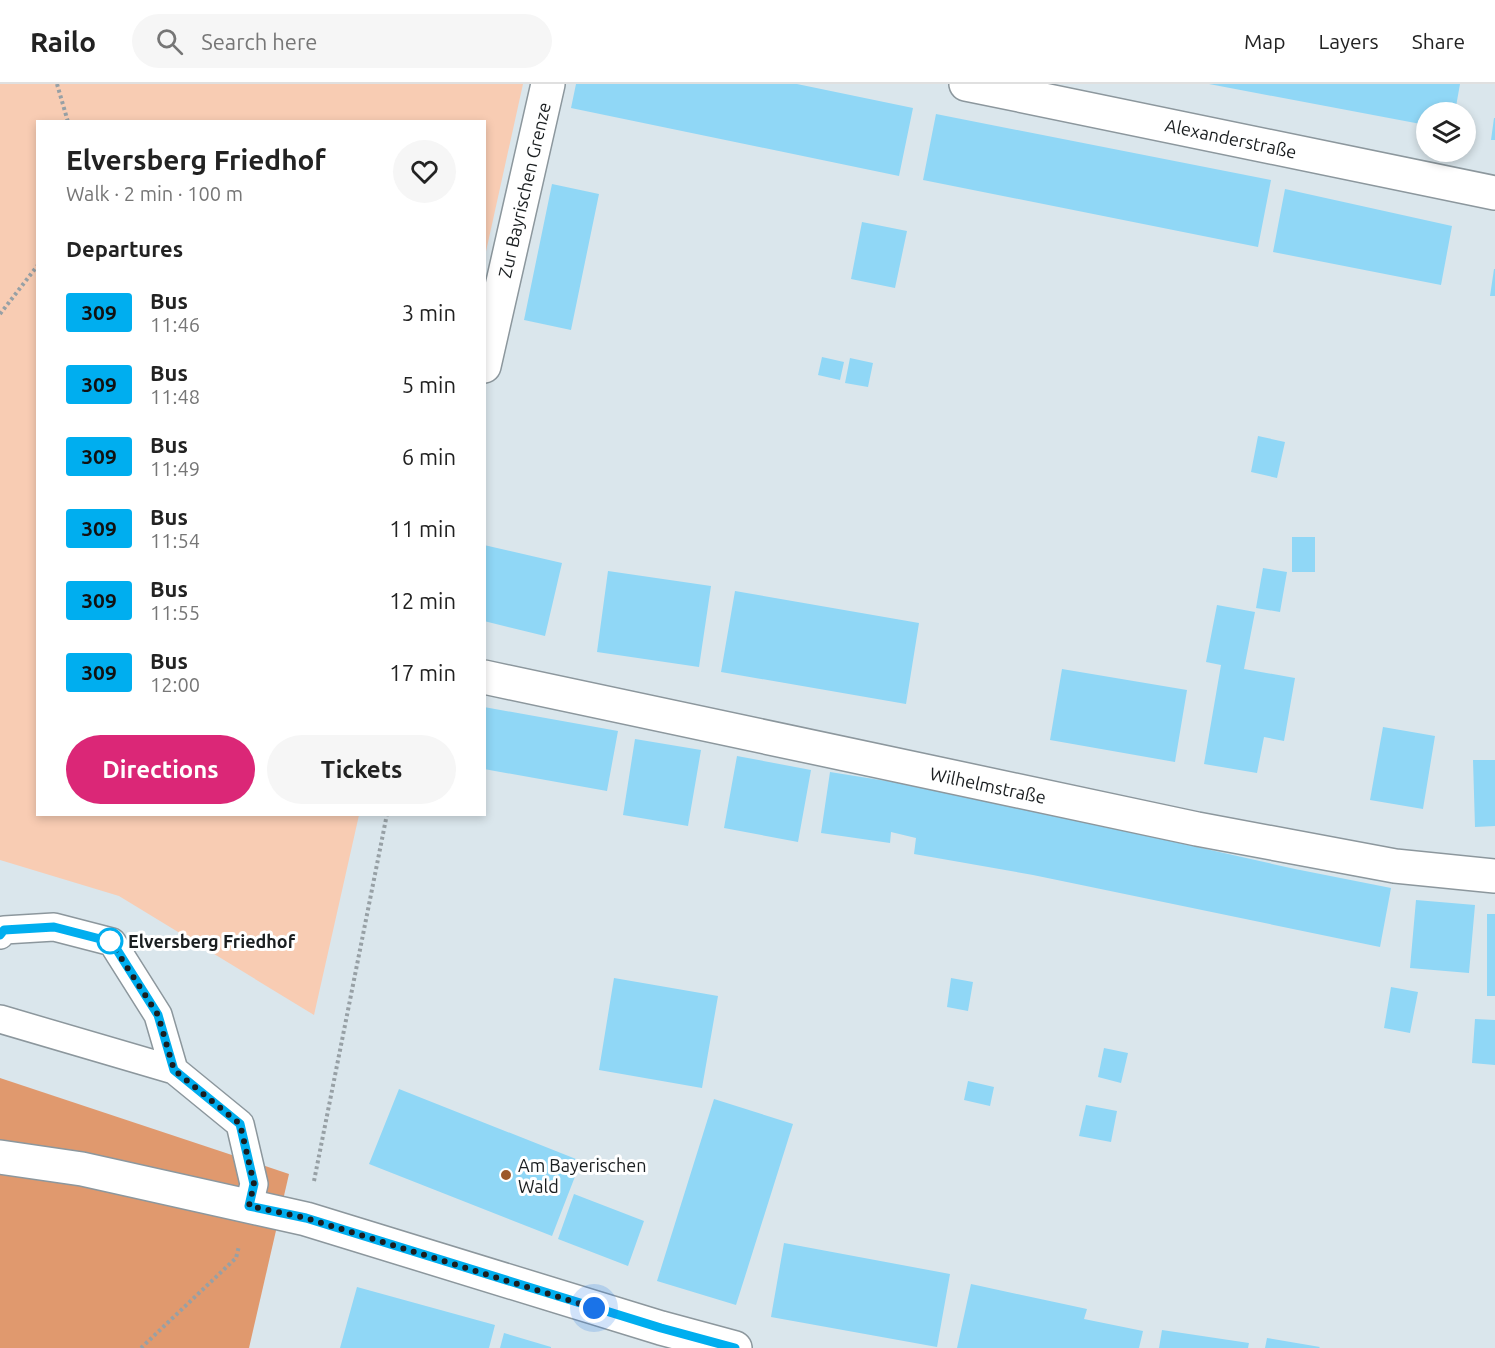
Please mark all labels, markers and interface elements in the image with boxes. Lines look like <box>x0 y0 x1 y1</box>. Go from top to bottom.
search box <box>132 14 552 68</box>
icon: search <box>153 25 186 58</box>
text: Railo <box>30 26 96 57</box>
text: Search here <box>201 29 317 54</box>
text: Map <box>1244 29 1285 53</box>
text: Layers <box>1318 29 1379 53</box>
text: Share <box>1412 29 1465 53</box>
street label: Zur Bayrischen Grenze <box>494 100 554 280</box>
map controls <box>1416 102 1476 162</box>
button: layers <box>1416 102 1476 162</box>
street label: Alexanderstraße <box>1163 114 1299 162</box>
button: heart <box>393 140 456 203</box>
text: Elversberg Friedhof <box>66 144 326 175</box>
text: Walk · 2 min · 100 m <box>66 182 243 205</box>
text: Departures <box>66 236 183 261</box>
text: Bus <box>150 288 188 313</box>
text: 309 <box>81 300 117 324</box>
text: 3 min <box>402 300 456 325</box>
text: 11:46 <box>150 313 200 336</box>
text: Bus <box>150 360 188 385</box>
text: 309 <box>81 372 117 396</box>
text: 5 min <box>402 372 456 397</box>
text: 11:48 <box>150 385 200 408</box>
text: Bus <box>150 432 188 457</box>
text: 309 <box>81 444 117 468</box>
text: 6 min <box>402 444 456 469</box>
text: 11:49 <box>150 457 200 480</box>
text: Bus <box>150 504 188 529</box>
text: 309 <box>81 516 117 540</box>
text: 11 min <box>389 516 456 541</box>
text: 11:54 <box>150 529 200 552</box>
text: Bus <box>150 576 188 601</box>
text: 309 <box>81 588 117 612</box>
text: 12 min <box>389 588 456 613</box>
text: 11:55 <box>150 601 200 624</box>
text: Bus <box>150 648 188 673</box>
text: 309 <box>81 660 117 684</box>
text: 17 min <box>389 660 456 685</box>
text: 12:00 <box>150 673 200 696</box>
button: Directions <box>66 735 255 804</box>
button: Tickets <box>267 735 456 804</box>
street label: Wilhelmstraße <box>928 763 1048 807</box>
marker: Elversberg Friedhof <box>97 928 123 954</box>
place label: Elversberg Friedhof <box>128 931 296 951</box>
place label: Am Bayerischen Wald <box>518 1155 646 1196</box>
marker: Am Bayerischen Wald <box>499 1168 513 1182</box>
your location <box>579 1293 609 1323</box>

